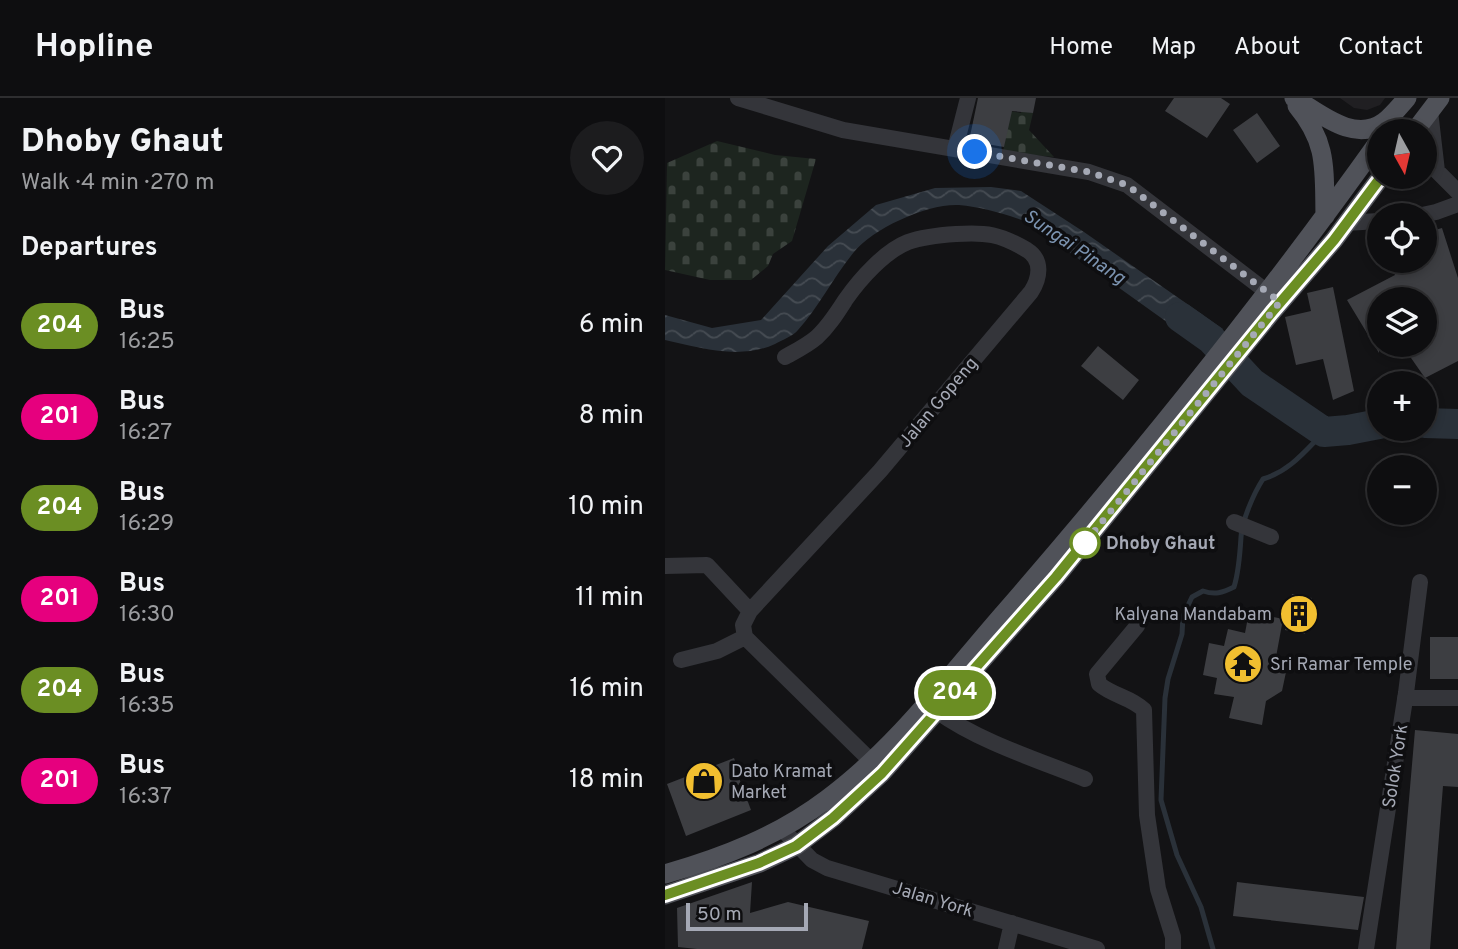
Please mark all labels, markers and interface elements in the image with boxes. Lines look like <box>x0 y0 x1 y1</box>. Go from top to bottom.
text: Hopline <box>35 27 153 69</box>
text: Home <box>1049 33 1113 63</box>
text: Map <box>1151 33 1196 63</box>
text: About <box>1234 33 1300 63</box>
text: Contact <box>1338 33 1423 63</box>
north arrow <box>1367 119 1437 189</box>
map controls <box>1367 119 1437 525</box>
button: heart <box>570 121 644 195</box>
text: Dhoby Ghaut <box>21 122 224 164</box>
your location <box>957 134 992 169</box>
text: Walk · 4 min · 270 m <box>21 169 214 198</box>
button: locate <box>1367 203 1437 273</box>
water label: Sungai Pinang <box>1018 205 1130 291</box>
text: Departures <box>21 232 158 265</box>
button: layers <box>1367 287 1437 357</box>
text: Bus <box>119 295 165 328</box>
text: 6 min <box>579 309 644 342</box>
text: 204 <box>37 311 82 341</box>
text: 16:25 <box>119 328 175 357</box>
street label: Jalan Gopeng <box>895 353 984 453</box>
button: + <box>1367 371 1437 441</box>
text: Bus <box>119 386 165 419</box>
text: 8 min <box>579 400 644 433</box>
text: 201 <box>39 402 80 432</box>
text: 16:27 <box>119 419 172 448</box>
button: − <box>1367 455 1437 525</box>
text: Bus <box>119 477 165 510</box>
text: 10 min <box>568 491 644 524</box>
text: 204 <box>37 493 82 523</box>
text: 16:29 <box>119 510 174 539</box>
marker: Dhoby Ghaut <box>1070 528 1100 558</box>
place label: Dhoby Ghaut <box>1106 533 1215 556</box>
text: Bus <box>119 568 165 601</box>
text: 11 min <box>575 582 644 615</box>
text: 201 <box>39 584 80 614</box>
building icon: Kalyana Mandabam <box>1278 593 1320 635</box>
text: 16:30 <box>119 601 175 630</box>
place label: Kalyana Mandabam <box>1114 604 1272 627</box>
temple icon: Sri Ramar Temple <box>1222 643 1264 685</box>
place label: Sri Ramar Temple <box>1270 654 1412 677</box>
text: Bus <box>119 659 165 692</box>
line badge: 204 <box>915 670 995 716</box>
text: 16 min <box>569 673 644 706</box>
text: 204 <box>37 675 82 705</box>
text: 204 <box>932 678 978 708</box>
text: 16:35 <box>119 692 175 721</box>
street label: Solok York <box>1379 723 1414 810</box>
text: Bus <box>119 750 165 783</box>
shop icon: Dato Kramat Market <box>683 760 725 802</box>
place label: Dato Kramat Market <box>731 761 833 805</box>
text: 18 min <box>569 764 644 797</box>
text: 201 <box>39 766 80 796</box>
text: 16:37 <box>119 783 172 812</box>
street label: Jalan York <box>889 877 976 924</box>
scale bar <box>686 900 809 932</box>
text: 50 m <box>697 903 742 927</box>

